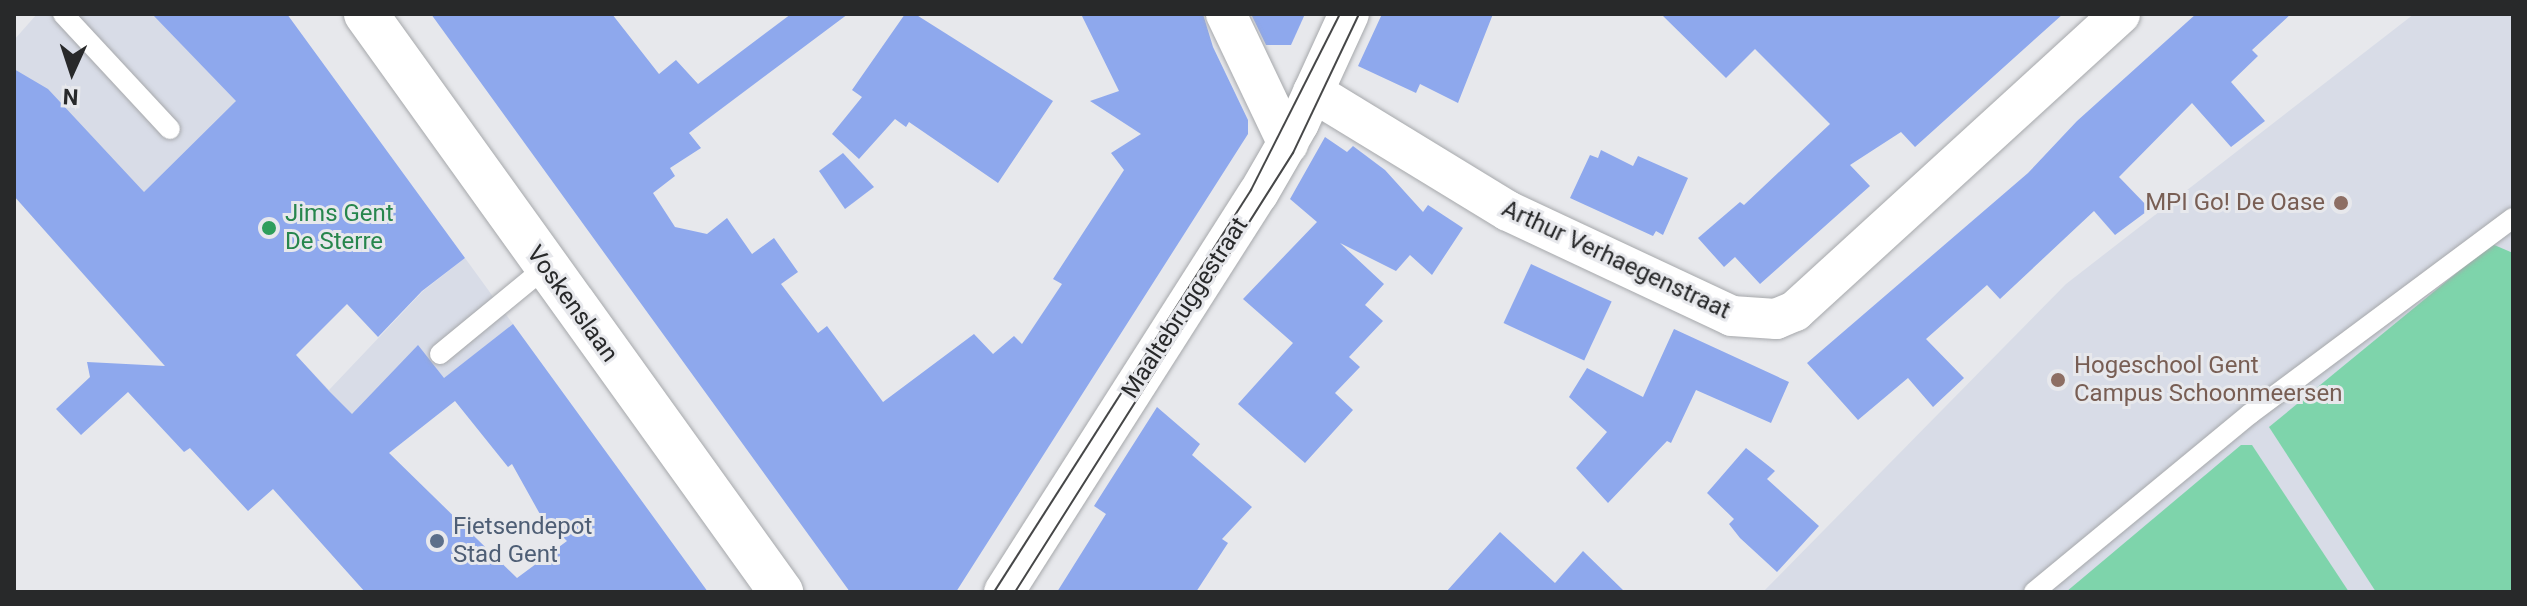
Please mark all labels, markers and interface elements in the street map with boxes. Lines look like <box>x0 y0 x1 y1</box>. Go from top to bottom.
north arrow <box>32 32 112 112</box>
text: N <box>62 84 79 109</box>
place label: MPI Go! De Oase <box>2145 189 2325 217</box>
street label: Arthur Verhaegenstraat <box>1497 194 1735 326</box>
marker: MPI Go! De Oase <box>2332 194 2350 212</box>
place label: Jims Gent De Sterre <box>285 200 394 256</box>
street label: Maaltebruggestraat <box>1116 212 1254 404</box>
marker: Jims Gent De Sterre <box>260 219 278 237</box>
street label: Voskenslaan <box>520 240 624 368</box>
place label: Hogeschool Gent Campus Schoonmeersen <box>2074 352 2342 408</box>
marker: Hogeschool Gent Campus Schoonmeersen <box>2049 371 2067 389</box>
place label: Fietsendepot Stad Gent <box>453 513 592 569</box>
marker: Fietsendepot Stad Gent <box>428 532 446 550</box>

